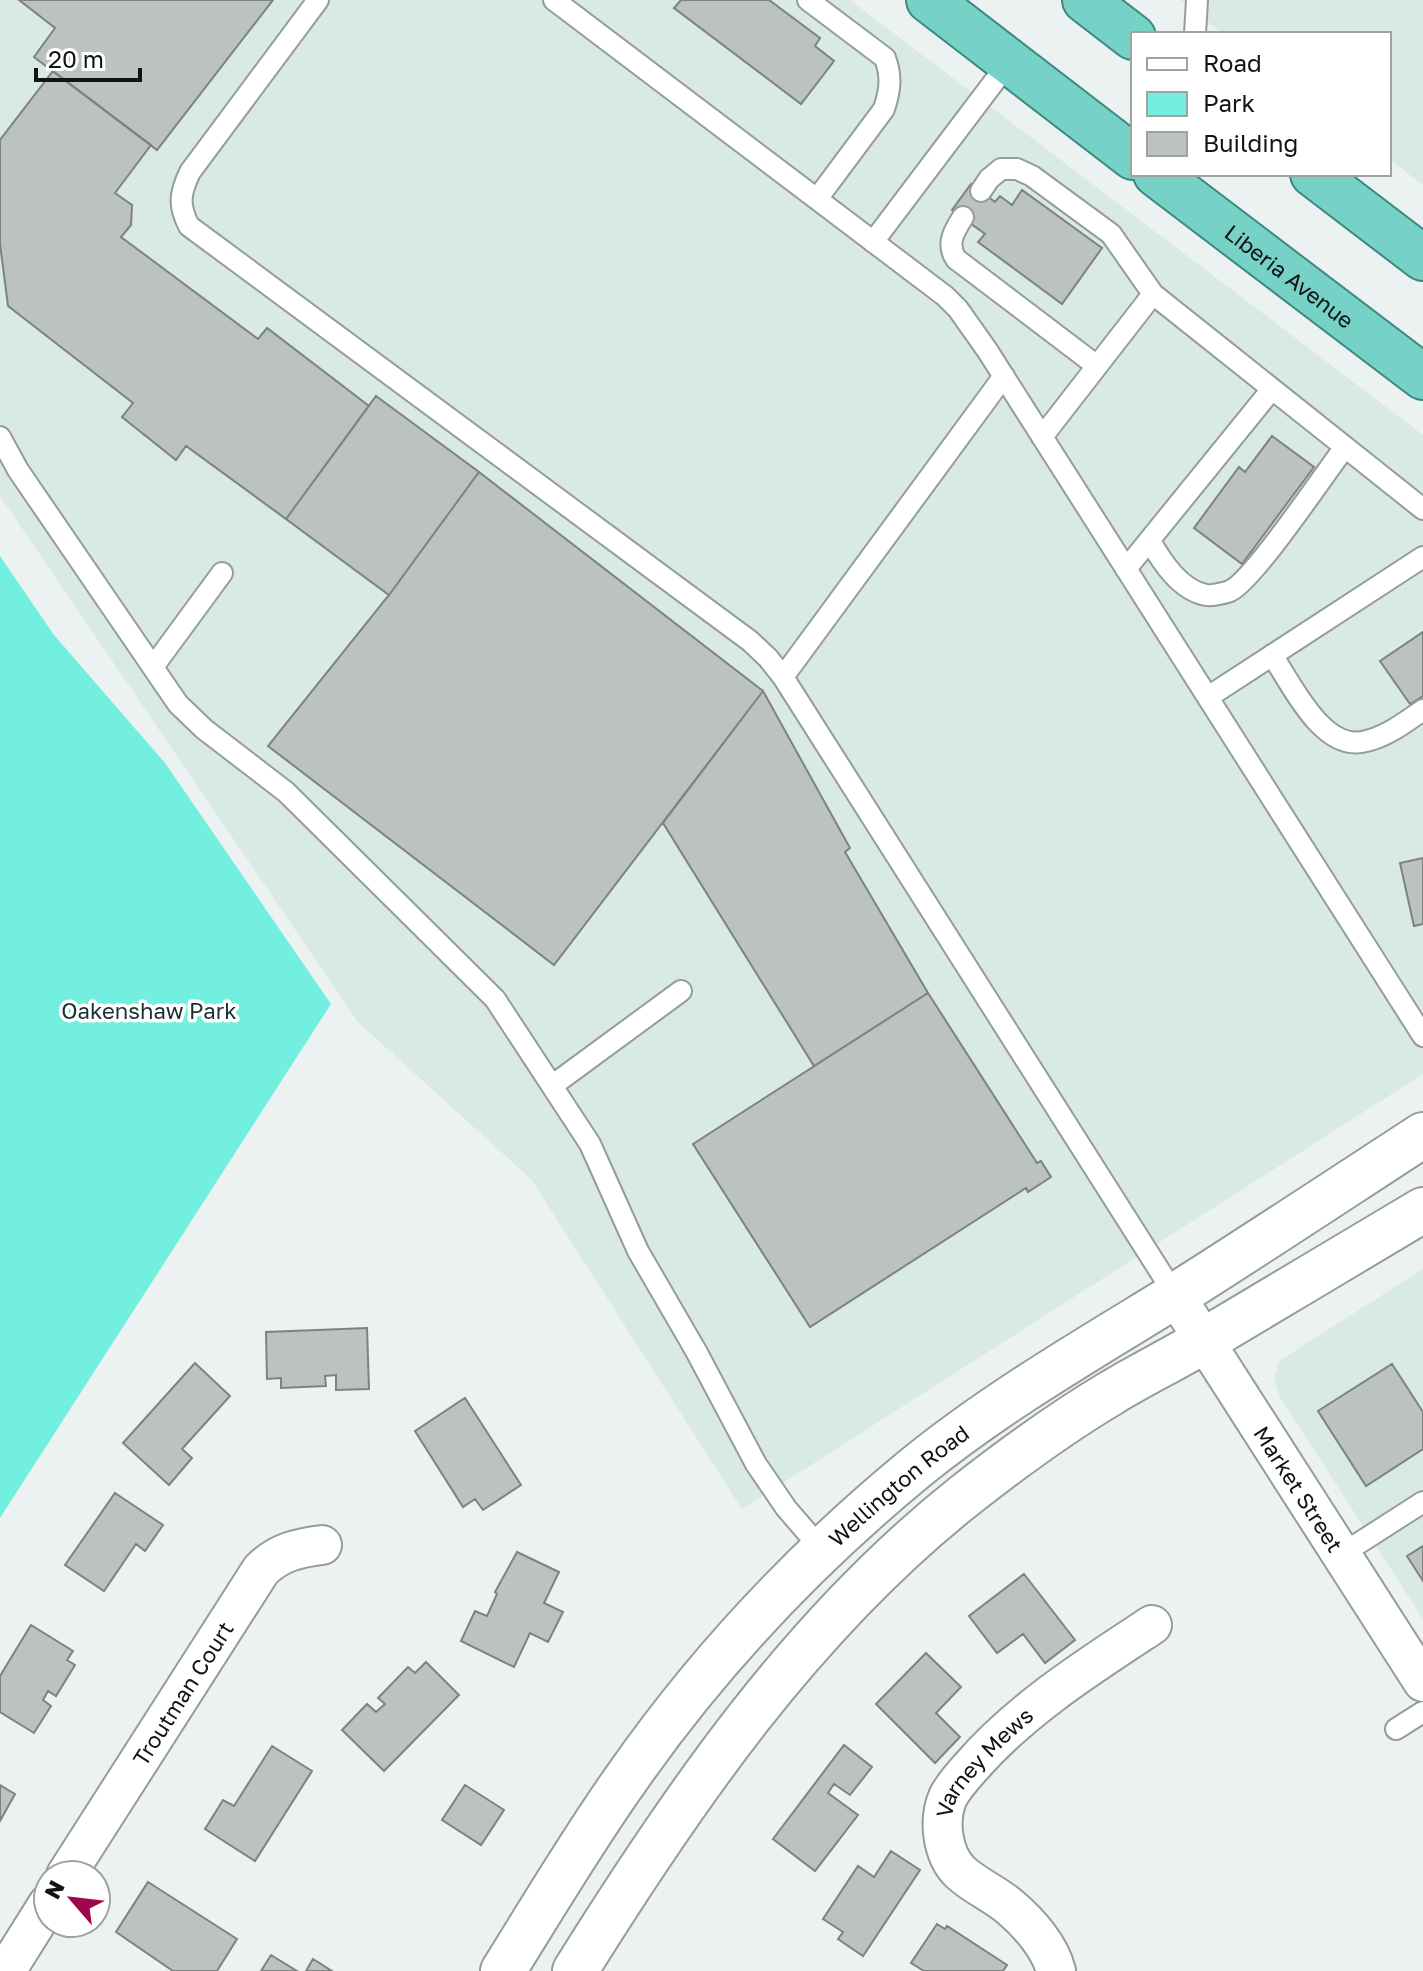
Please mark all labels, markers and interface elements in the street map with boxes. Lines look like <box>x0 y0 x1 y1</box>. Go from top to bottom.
scale bar <box>36 32 140 82</box>
legend <box>1131 32 1391 176</box>
text: 20 m <box>48 44 104 73</box>
text: Road <box>1203 48 1262 77</box>
text: Park <box>1203 88 1255 117</box>
text: Building <box>1203 128 1298 157</box>
street label: Liberia Avenue <box>1220 218 1360 333</box>
park label: Oakenshaw Park <box>61 997 237 1024</box>
street label: Wellington Road <box>822 1419 974 1552</box>
street label: Market Street <box>1249 1421 1349 1557</box>
street label: Troutman Court <box>126 1616 238 1770</box>
street label: Varney Mews <box>929 1701 1038 1819</box>
north arrow <box>32 1859 112 1939</box>
text: N <box>38 1876 70 1903</box>

